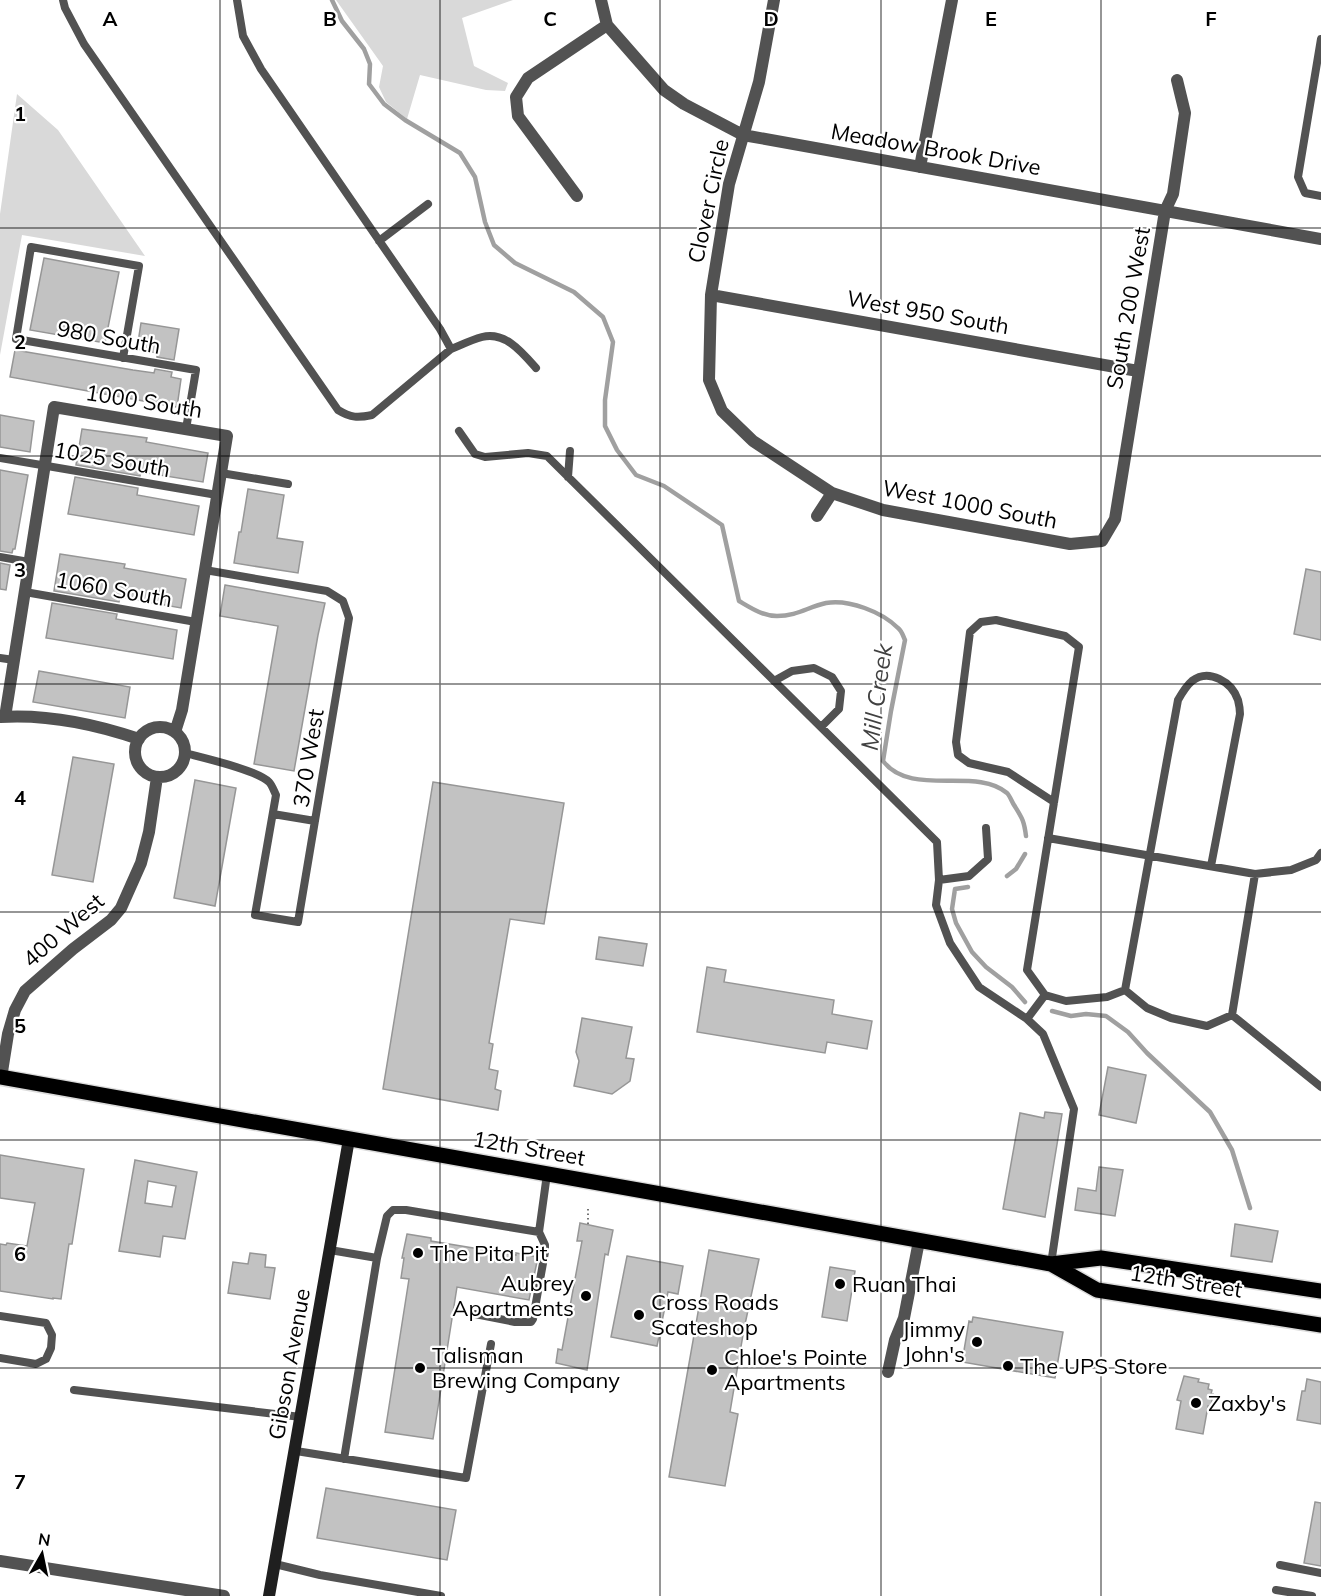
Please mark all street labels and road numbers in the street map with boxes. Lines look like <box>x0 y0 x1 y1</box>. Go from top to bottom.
street label: Meadow Brook Drive <box>829 117 1043 181</box>
street label: Clover Circle <box>681 136 735 266</box>
street label: South 200 West <box>1100 224 1156 391</box>
street label: West 950 South <box>845 284 1011 340</box>
street label: 980 South <box>55 314 163 360</box>
street label: 1000 South <box>83 378 205 424</box>
street label: 1025 South <box>51 435 173 483</box>
street label: West 1000 South <box>880 473 1060 535</box>
street label: 1060 South <box>53 565 175 613</box>
street label: 370 West <box>286 707 330 809</box>
street label: 400 West <box>16 887 110 973</box>
street label: 12th Street <box>471 1124 588 1172</box>
street label: 12th Street <box>1128 1258 1245 1304</box>
street label: Gibson Avenue <box>262 1286 316 1442</box>

